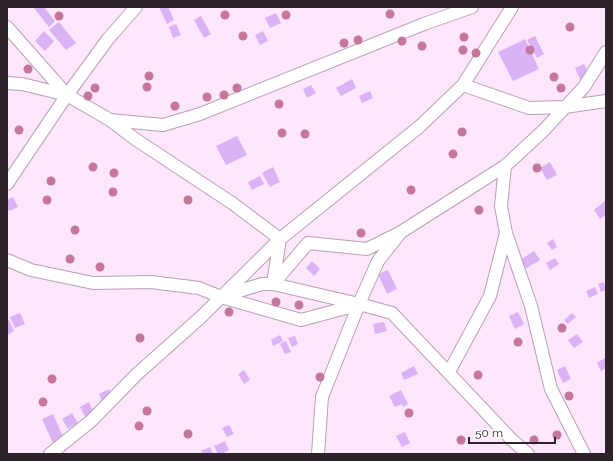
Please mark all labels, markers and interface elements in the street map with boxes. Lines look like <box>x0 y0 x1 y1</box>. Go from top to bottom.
scale bar <box>469 419 555 445</box>
text: 50 m <box>475 426 503 440</box>

